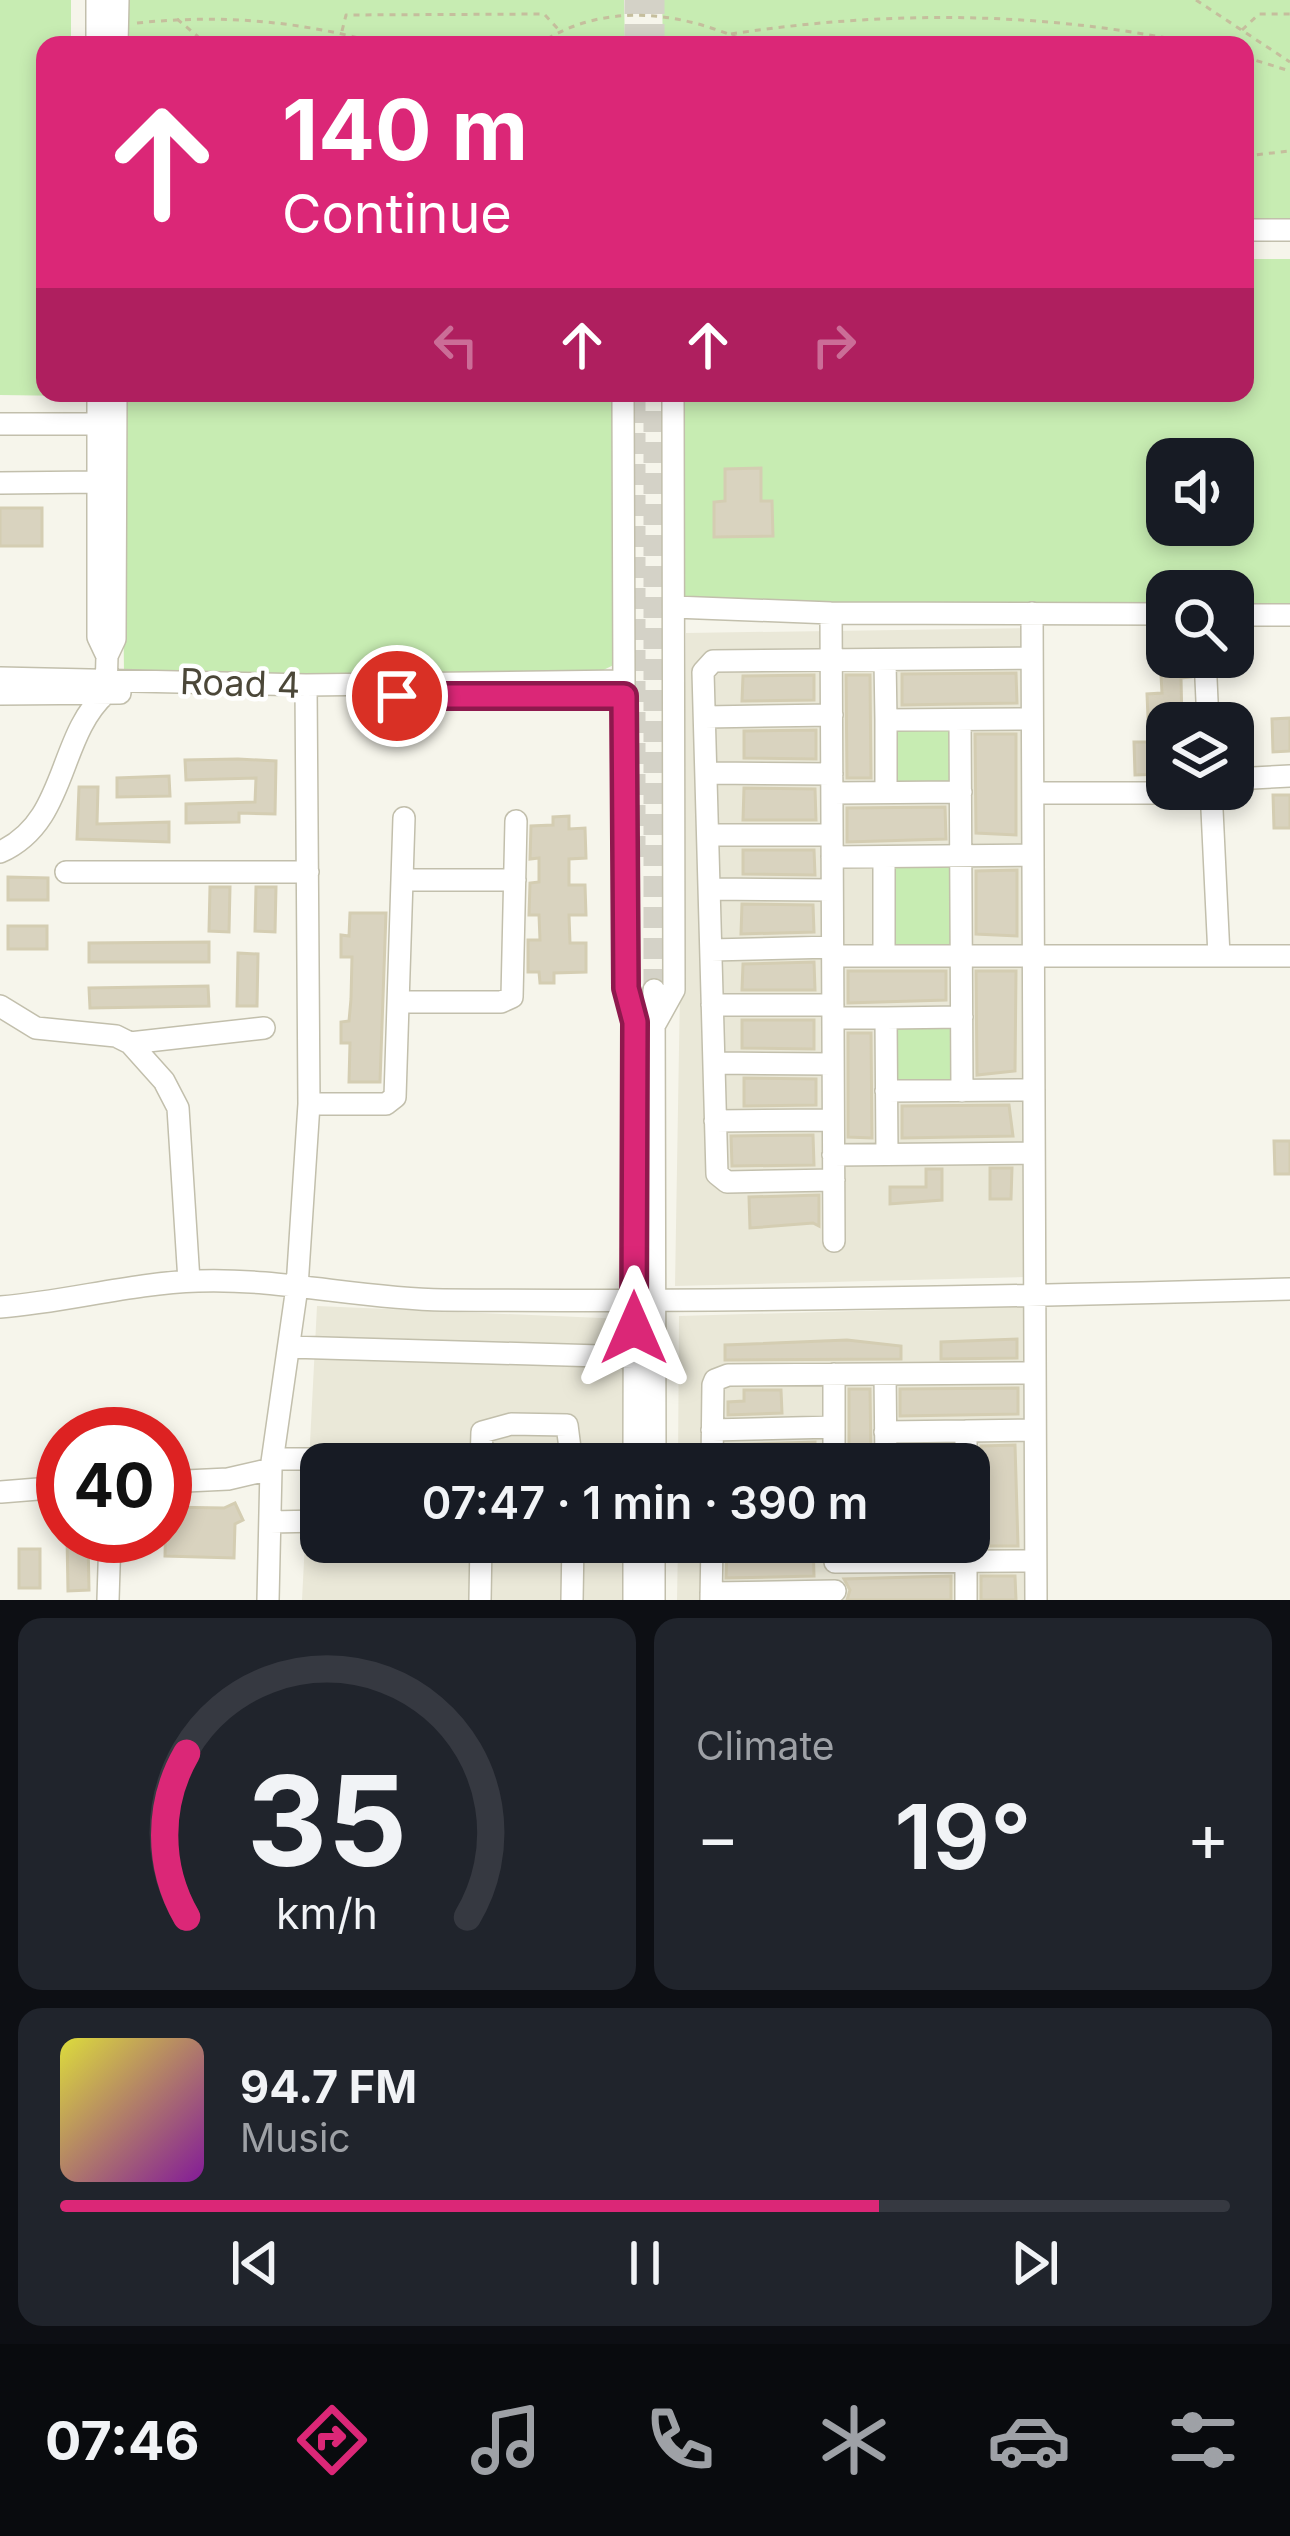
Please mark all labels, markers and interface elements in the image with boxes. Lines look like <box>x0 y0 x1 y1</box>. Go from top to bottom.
text: 140 m <box>282 79 528 180</box>
icon: ahead <box>84 84 240 240</box>
text: Continue <box>282 181 512 246</box>
icon: left <box>423 312 489 378</box>
icon: ahead <box>549 312 615 378</box>
icon: ahead <box>675 312 741 378</box>
icon: right <box>801 312 867 378</box>
map controls <box>1146 438 1254 810</box>
button: sound <box>1146 438 1254 546</box>
button: search <box>1146 570 1254 678</box>
pin <box>346 645 448 747</box>
street label: Road 4 <box>179 659 301 707</box>
icon: arrive <box>364 663 430 729</box>
button: layers <box>1146 702 1254 810</box>
position arrow <box>571 1265 697 1391</box>
speed limit sign: 40 <box>36 1407 192 1563</box>
text: 07:47 · 1 min · 390 m <box>422 1475 868 1530</box>
text: Climate <box>696 1722 835 1769</box>
text: 35 <box>247 1745 407 1896</box>
text: 19° <box>895 1782 1031 1891</box>
text: − <box>696 1797 740 1877</box>
text: + <box>1186 1797 1230 1877</box>
text: km/h <box>276 1887 378 1939</box>
text: 94.7 FM <box>240 2059 417 2114</box>
text: Music <box>240 2114 351 2161</box>
icon: previous <box>222 2230 288 2296</box>
icon: pause <box>612 2230 678 2296</box>
icon: next <box>1002 2230 1068 2296</box>
icon: directions <box>290 2398 374 2482</box>
icon: music <box>464 2398 548 2482</box>
icon: phone <box>638 2398 722 2482</box>
icon: climate <box>812 2398 896 2482</box>
icon: car <box>987 2398 1071 2482</box>
icon: filters <box>1161 2398 1245 2482</box>
text: 07:46 <box>45 2408 200 2473</box>

